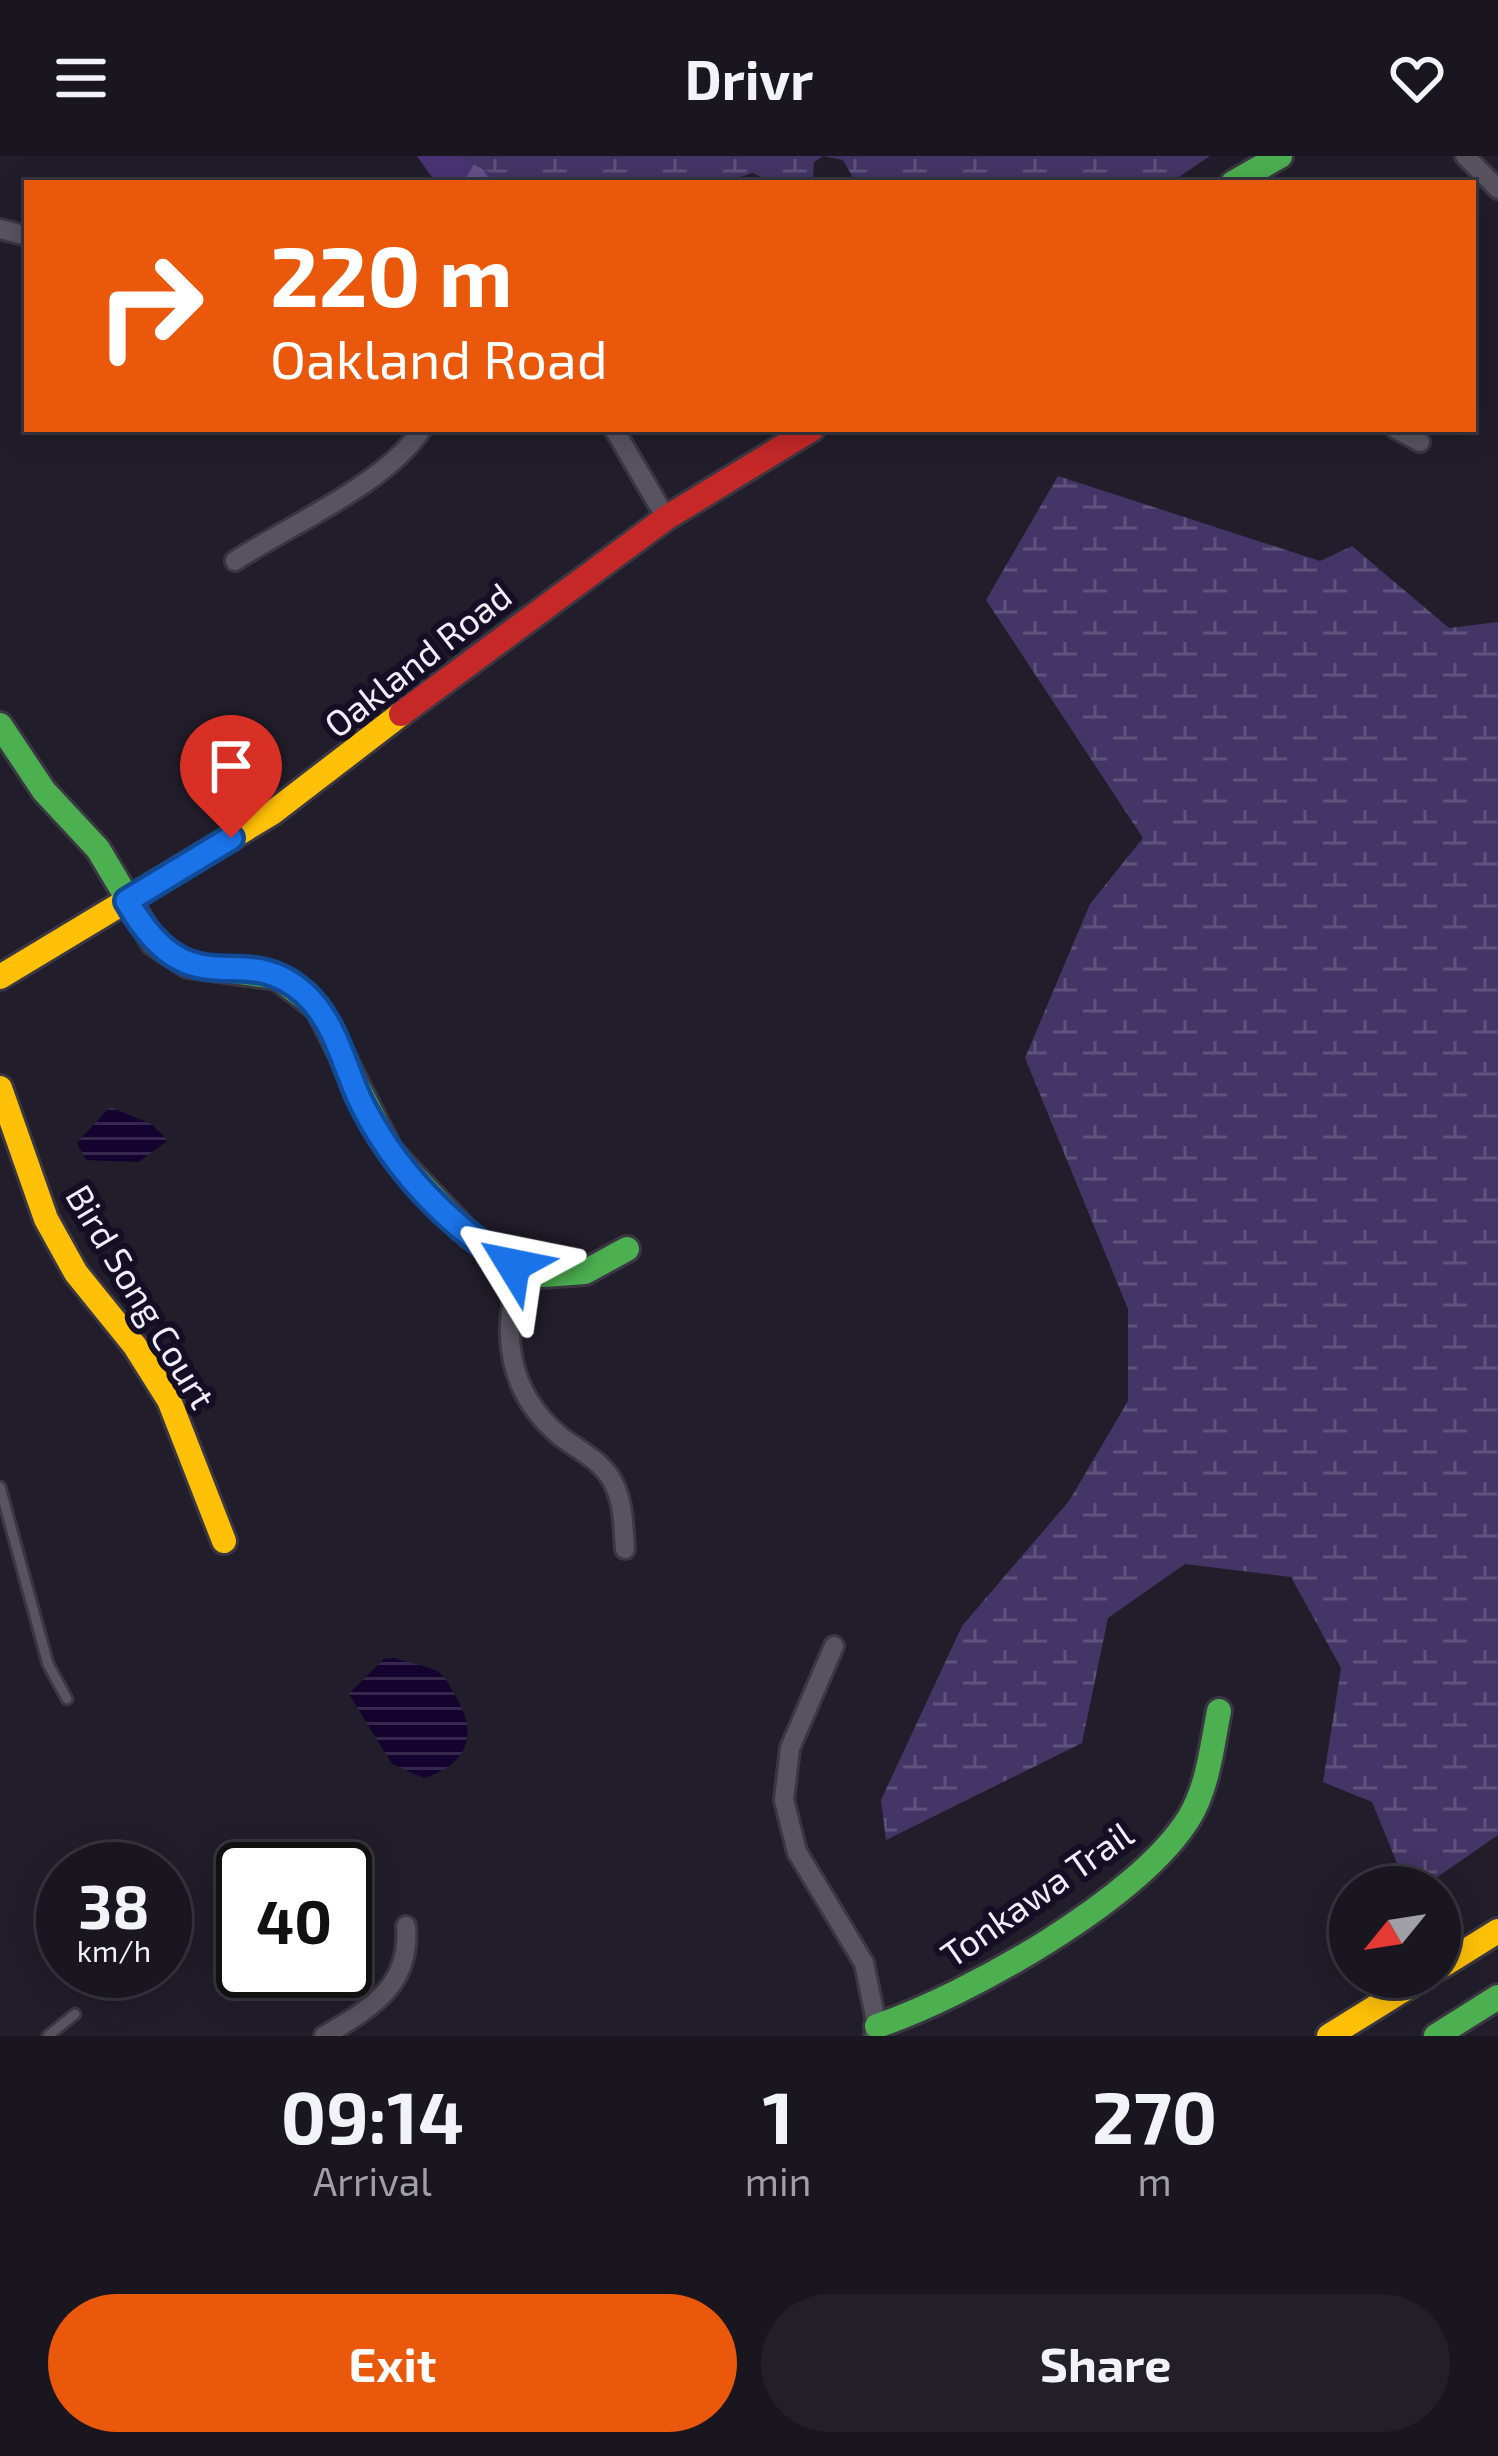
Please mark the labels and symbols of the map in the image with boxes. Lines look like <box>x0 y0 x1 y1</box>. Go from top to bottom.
street label: Oakland Road <box>315 573 519 745</box>
pin <box>180 715 282 838</box>
street label: Bird Song Court <box>58 1176 226 1416</box>
position arrow <box>450 1202 576 1328</box>
street label: Tonkawa Trail <box>932 1811 1140 1975</box>
speed limit sign: 40 <box>216 1842 372 1998</box>
north arrow <box>1329 1866 1461 1998</box>

